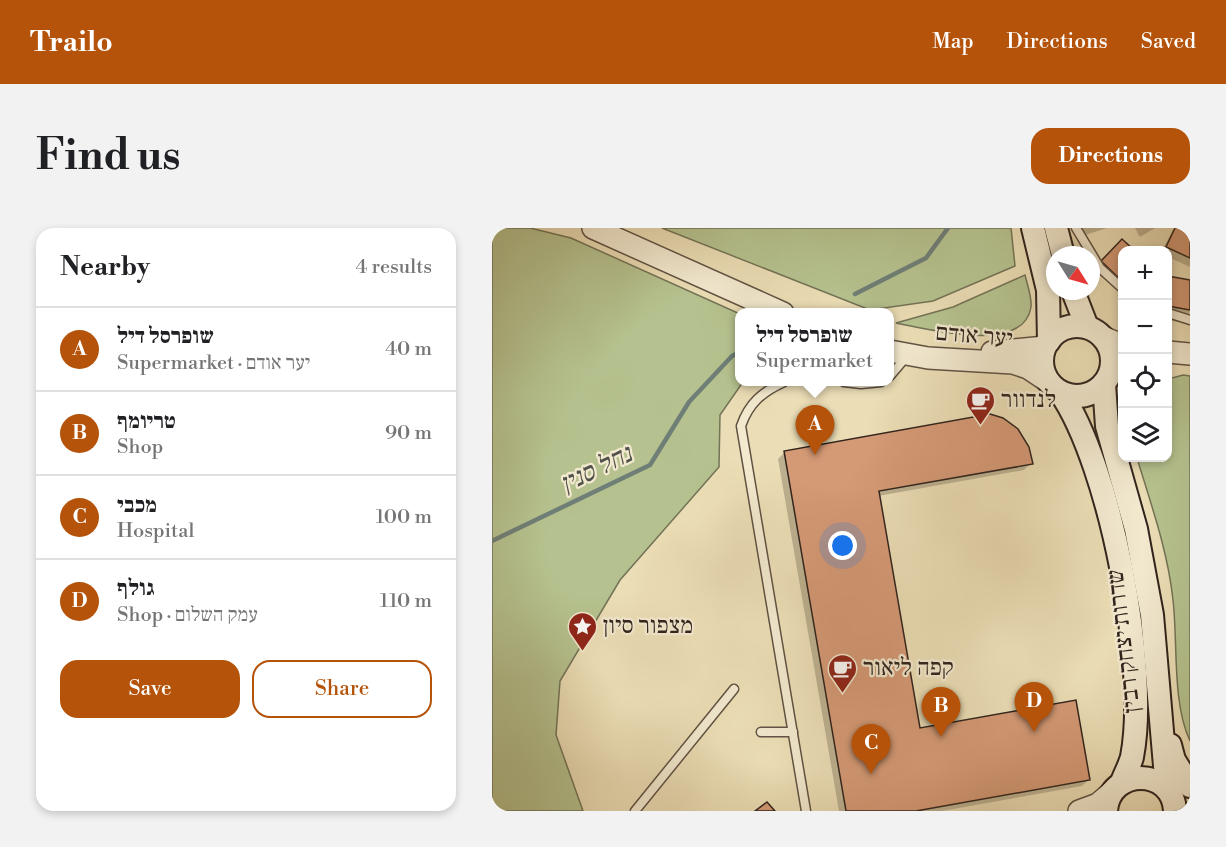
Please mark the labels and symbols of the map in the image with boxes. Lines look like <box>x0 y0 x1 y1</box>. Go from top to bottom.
north arrow <box>1046 246 1100 300</box>
street label: יער אודם <box>934 318 1014 354</box>
cafe icon: לנדוור <box>964 384 996 426</box>
place label: לנדוור <box>1001 385 1056 415</box>
pin: A <box>796 406 834 455</box>
water label: נחל סנין <box>555 437 639 500</box>
your location <box>828 531 857 560</box>
street label: שדרות יצחק רבין <box>1100 567 1148 715</box>
place icon: מצפור סיון <box>566 610 598 652</box>
place label: מצפור סיון <box>603 611 693 641</box>
cafe icon: קפה ליאור <box>826 652 858 694</box>
place label: קפה ליאור <box>863 653 954 683</box>
pin: D <box>1014 682 1054 732</box>
pin: B <box>922 688 960 737</box>
pin: C <box>852 724 890 774</box>

